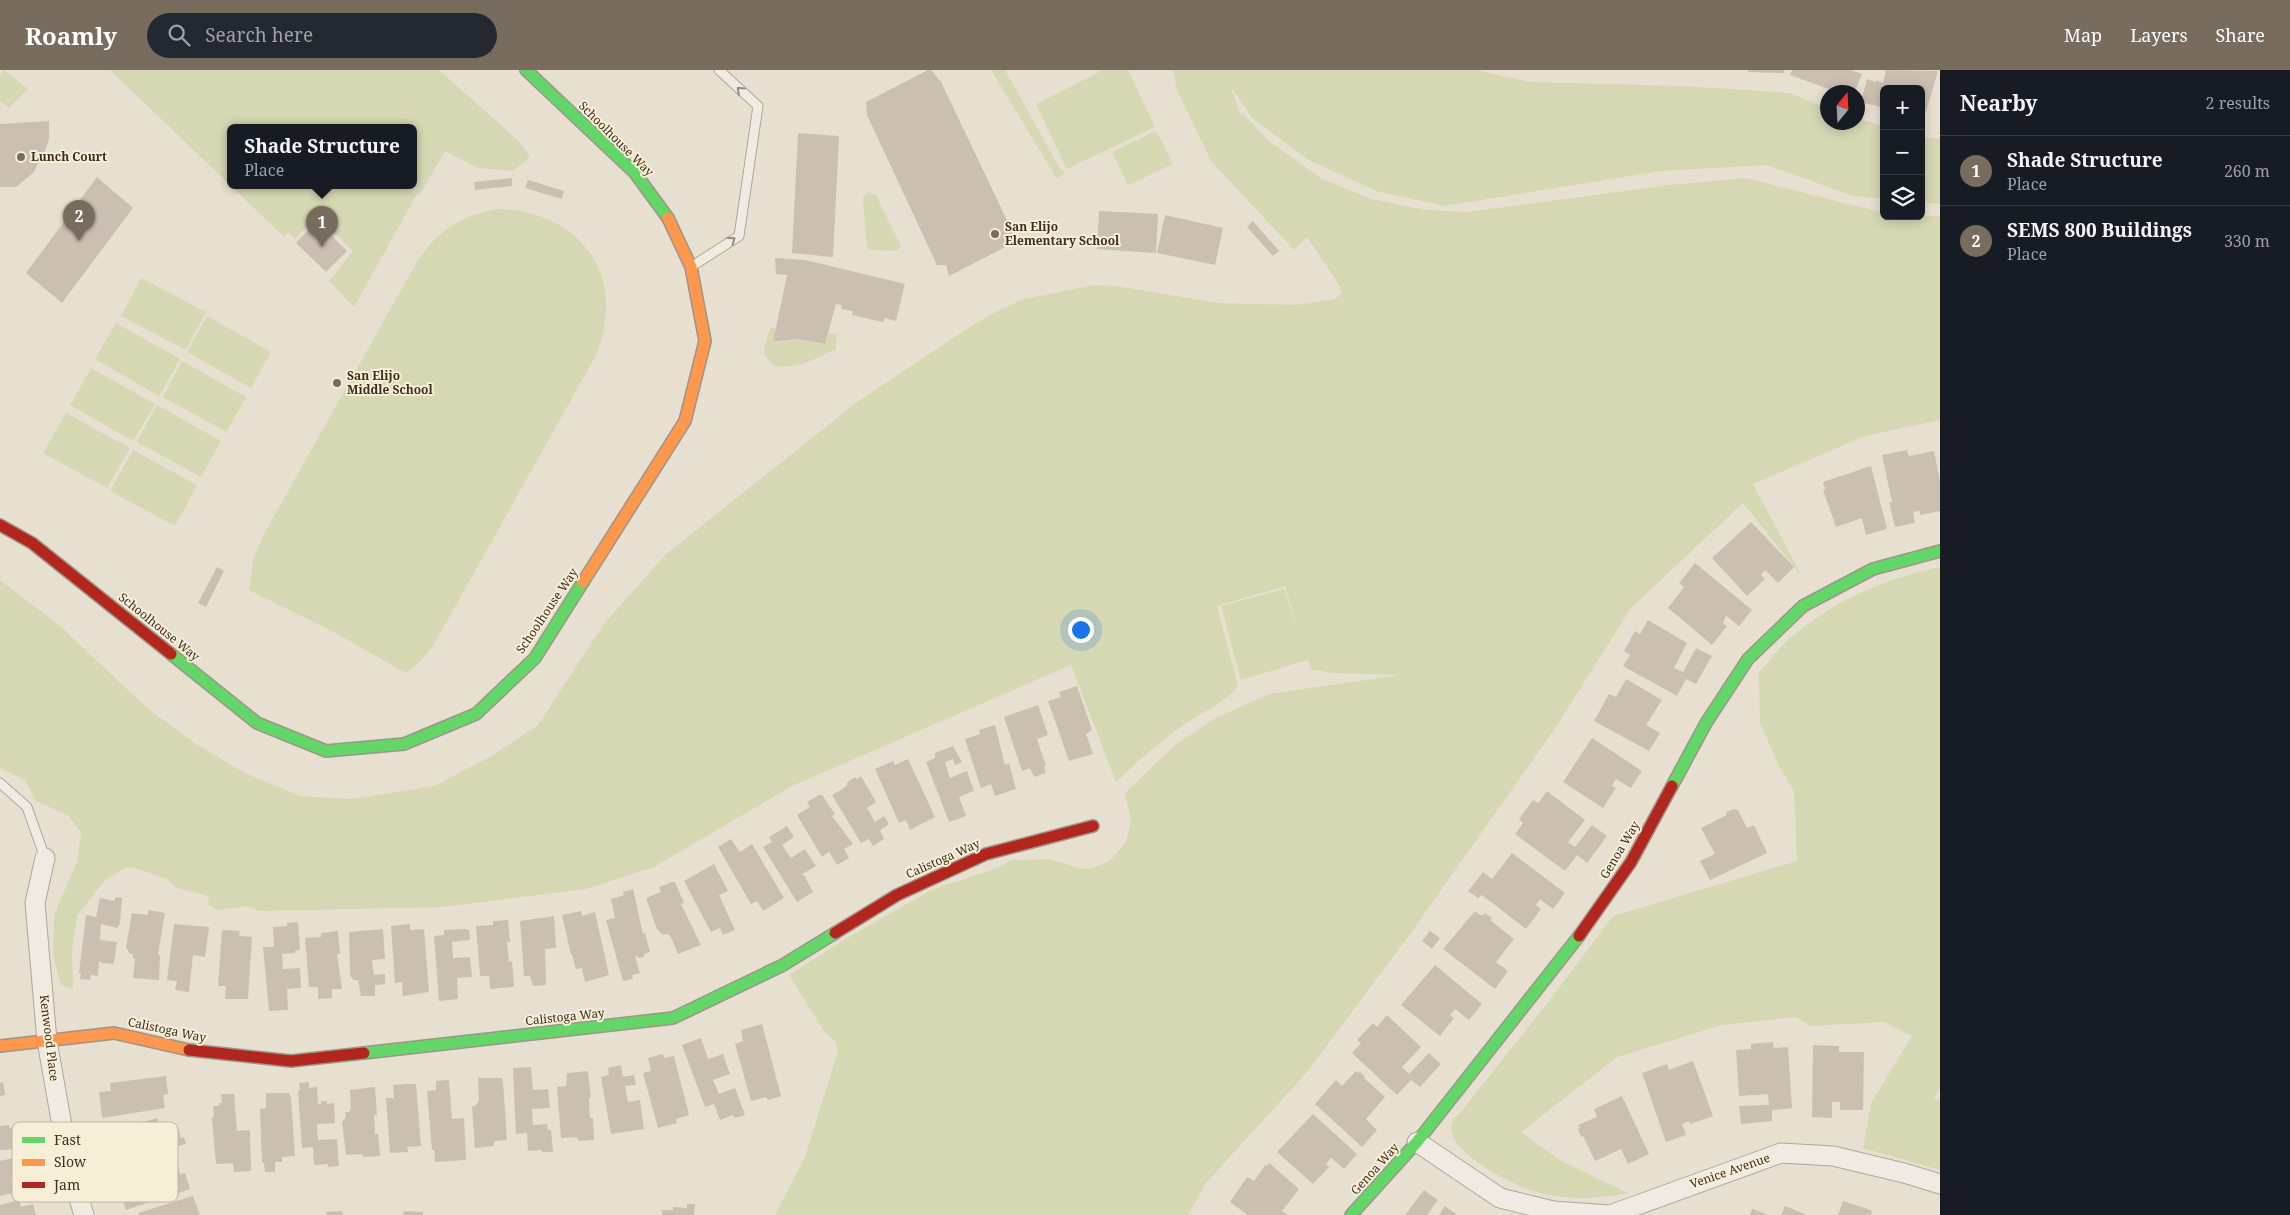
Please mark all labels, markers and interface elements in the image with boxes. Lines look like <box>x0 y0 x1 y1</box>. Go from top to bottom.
search box <box>147 13 497 58</box>
text: Roamly <box>25 19 117 52</box>
icon: search <box>165 21 193 49</box>
text: Search here <box>205 22 313 48</box>
text: Map <box>2064 23 2102 47</box>
text: Layers <box>2130 23 2188 47</box>
text: Share <box>2216 23 2265 47</box>
north arrow <box>1820 85 1865 130</box>
map controls <box>1880 85 1925 220</box>
button: + <box>1880 85 1925 130</box>
one-way arrow <box>737 87 746 96</box>
text: Nearby <box>1960 89 2038 117</box>
text: 2 results <box>2206 92 2270 114</box>
street label: Schoolhouse Way <box>575 97 658 180</box>
popup <box>227 124 417 189</box>
button: − <box>1880 130 1925 175</box>
text: Shade Structure <box>244 133 400 159</box>
text: Shade Structure <box>2007 147 2163 173</box>
place label: Lunch Court <box>31 148 107 165</box>
marker: Lunch Court <box>15 151 27 163</box>
text: Place <box>244 159 284 181</box>
text: 1 <box>1971 160 1981 182</box>
text: 260 m <box>2224 160 2270 182</box>
text: Place <box>2007 173 2047 195</box>
button: layers <box>1880 175 1925 220</box>
pin: 2 <box>63 200 95 241</box>
pin: 1 <box>306 206 338 247</box>
text: SEMS 800 Buildings <box>2007 217 2192 243</box>
place label: San Elijo Elementary School <box>1005 218 1120 249</box>
marker: San Elijo Elementary School <box>989 228 1001 240</box>
text: 2 <box>1971 230 1981 252</box>
text: 330 m <box>2224 230 2270 252</box>
one-way arrow <box>726 237 736 246</box>
text: Place <box>2007 243 2047 265</box>
place label: San Elijo Middle School <box>347 367 433 398</box>
marker: San Elijo Middle School <box>331 377 343 389</box>
street label: Schoolhouse Way <box>512 564 582 657</box>
street label: Schoolhouse Way <box>115 589 204 665</box>
your location <box>1068 617 1094 643</box>
street label: Genoa Way <box>1596 818 1644 882</box>
street label: Calistoga Way <box>903 835 983 882</box>
street label: Kenwood Place <box>36 994 63 1082</box>
street label: Calistoga Way <box>524 1004 606 1029</box>
street label: Calistoga Way <box>126 1013 208 1046</box>
legend <box>12 1122 178 1202</box>
text: Fast <box>54 1130 81 1149</box>
street label: Genoa Way <box>1347 1139 1403 1198</box>
street label: Venice Avenue <box>1687 1149 1772 1192</box>
text: Slow <box>54 1152 87 1171</box>
text: Jam <box>53 1175 80 1194</box>

